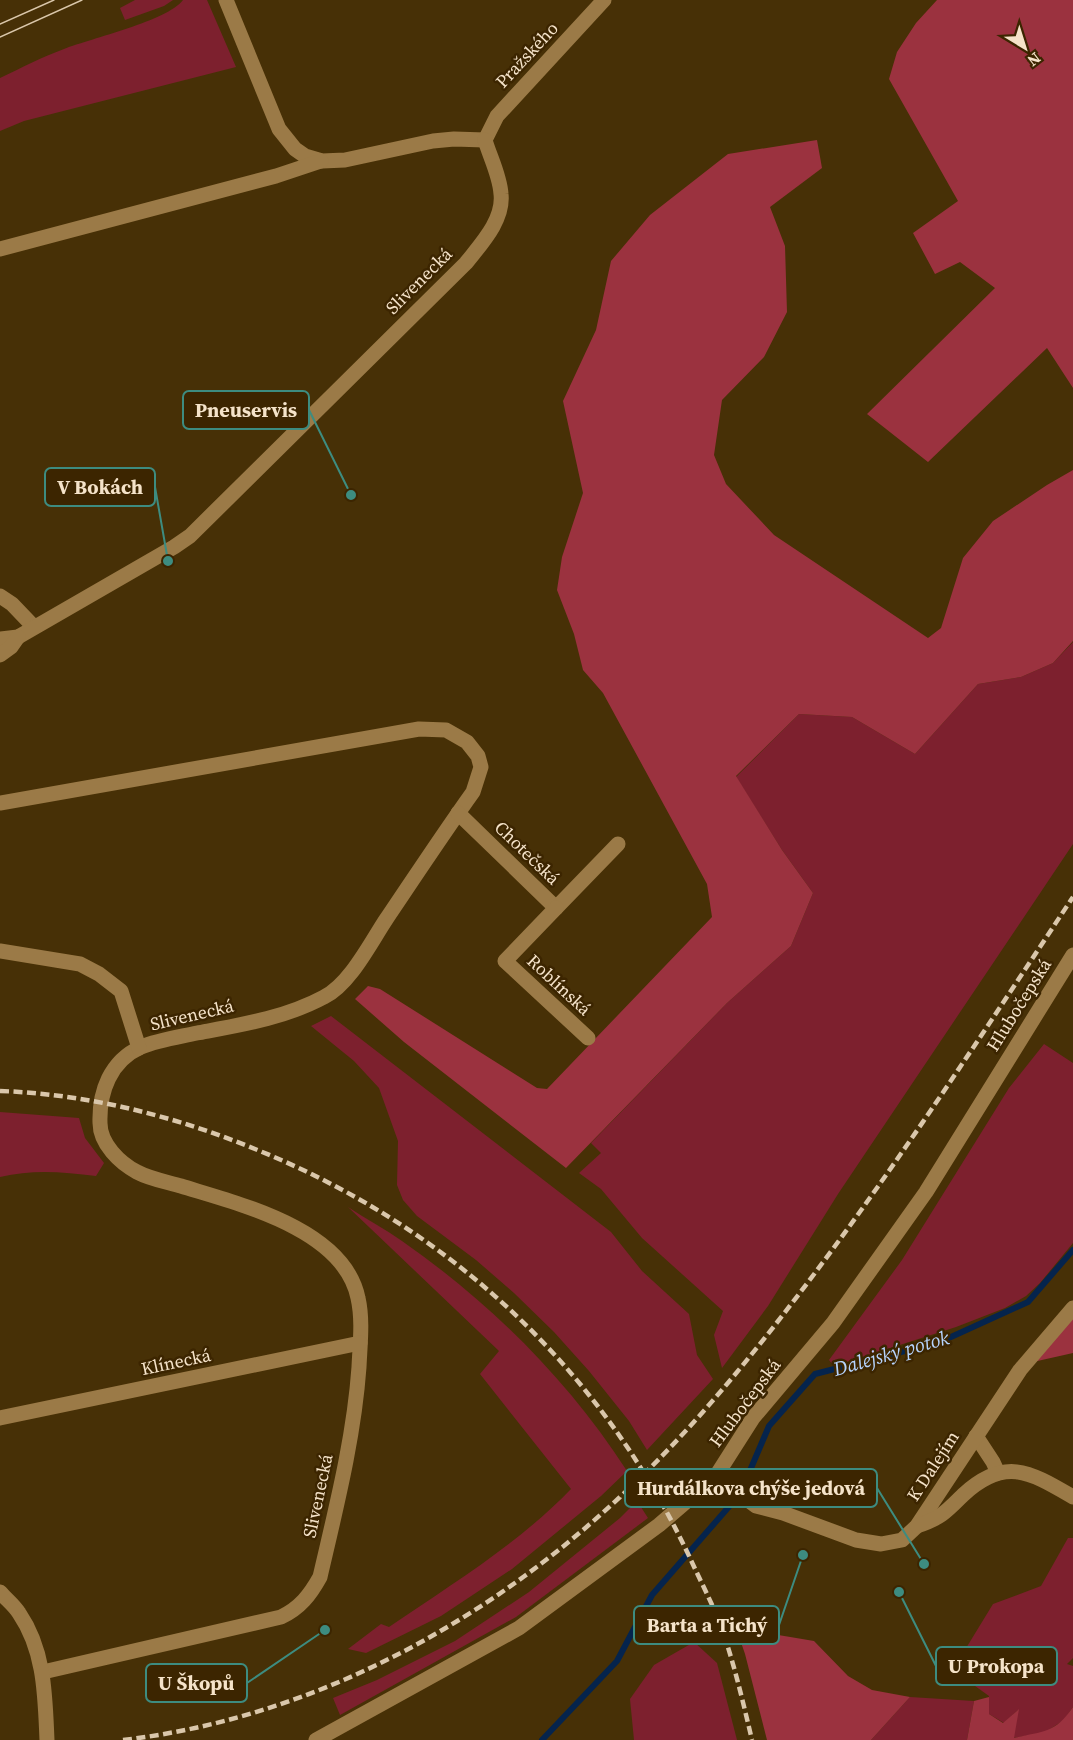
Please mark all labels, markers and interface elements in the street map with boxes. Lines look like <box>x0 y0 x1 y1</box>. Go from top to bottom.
street label: Pražského <box>490 16 564 93</box>
north arrow <box>995 18 1055 78</box>
text: N <box>1023 48 1046 72</box>
street label: Slivenecká <box>380 241 458 320</box>
callout: Pneuservis <box>183 391 309 429</box>
text: Pneuservis <box>195 396 297 424</box>
callout: V Bokách <box>45 468 155 506</box>
text: V Bokách <box>57 473 143 501</box>
street label: Chotečská <box>489 815 566 891</box>
street label: Roblínská <box>522 948 598 1022</box>
street label: Hlubočepská <box>980 953 1057 1056</box>
street label: Slivenecká <box>148 993 237 1036</box>
water label: Dalejský potok <box>829 1323 953 1383</box>
street label: Klínecká <box>139 1342 214 1381</box>
street label: Hlubočepská <box>703 1353 787 1452</box>
street label: K Dalejím <box>901 1426 965 1506</box>
street label: Slivenecká <box>296 1451 339 1540</box>
callout: Hurdálkova chýše jedová <box>625 1469 877 1507</box>
text: Hurdálkova chýše jedová <box>637 1474 865 1502</box>
callout: Barta a Tichý <box>634 1606 779 1644</box>
text: Barta a Tichý <box>647 1611 768 1639</box>
callout: U Prokopa <box>936 1647 1057 1685</box>
text: U Prokopa <box>948 1652 1045 1680</box>
callout: U Škopů <box>146 1664 247 1702</box>
text: U Škopů <box>158 1669 234 1697</box>

